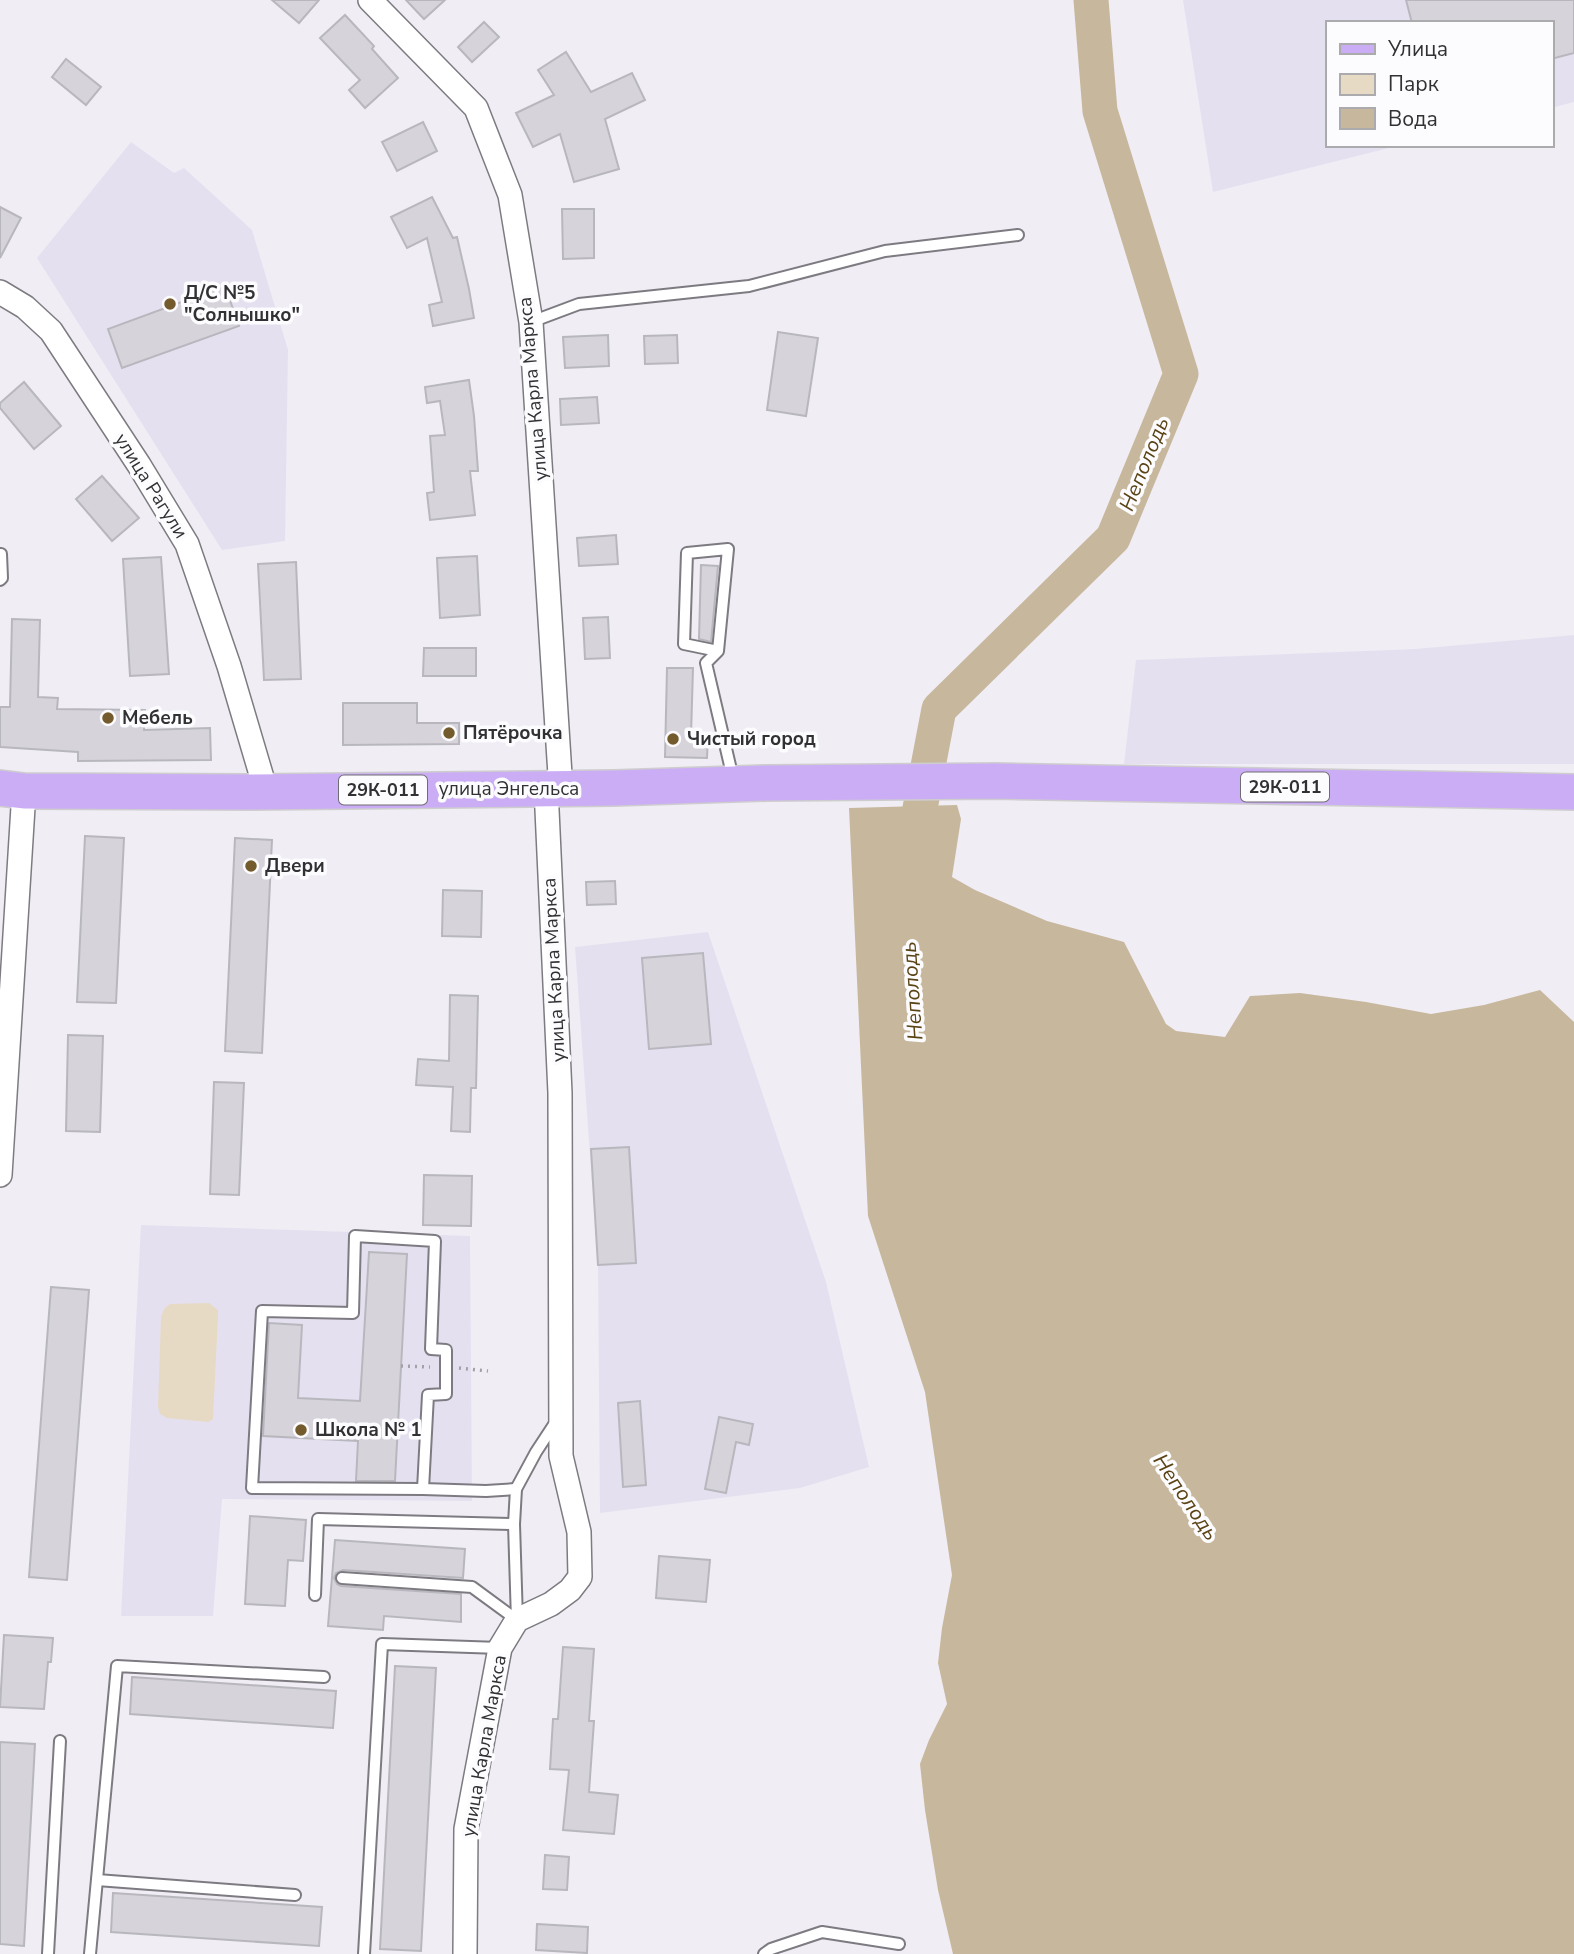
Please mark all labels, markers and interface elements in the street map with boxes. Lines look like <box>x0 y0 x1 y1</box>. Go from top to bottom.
legend <box>1326 21 1553 147</box>
text: Улица <box>1387 35 1448 63</box>
text: Парк <box>1388 70 1440 98</box>
text: Вода <box>1388 105 1438 133</box>
place label: Д/С №5 "Солнышко" <box>184 280 300 328</box>
marker: Д/С №5 "Солнышко" <box>162 296 178 312</box>
street label: улица Карла Маркса <box>512 296 554 482</box>
water label: Неполодь <box>1112 413 1176 515</box>
street label: улица Рагули <box>108 428 194 544</box>
place label: Мебель <box>122 705 193 731</box>
marker: Мебель <box>100 710 116 726</box>
place label: Пятёрочка <box>463 720 563 746</box>
marker: Пятёрочка <box>441 725 457 741</box>
place label: Чистый город <box>687 726 816 752</box>
marker: Чистый город <box>665 731 681 747</box>
road number: 29К-011 <box>1241 772 1329 802</box>
road number: 29К-011 <box>339 776 427 804</box>
street label: улица Энгельса <box>439 776 579 802</box>
place label: Двери <box>265 853 325 879</box>
marker: Двери <box>243 858 259 874</box>
street label: улица Карла Маркса <box>536 877 572 1063</box>
water label: Неполодь <box>895 941 929 1041</box>
place label: Школа № 1 <box>315 1417 422 1443</box>
marker: Школа № 1 <box>293 1422 309 1438</box>
water label: Неполодь <box>1147 1448 1225 1546</box>
street label: улица Карла Маркса <box>455 1653 513 1839</box>

